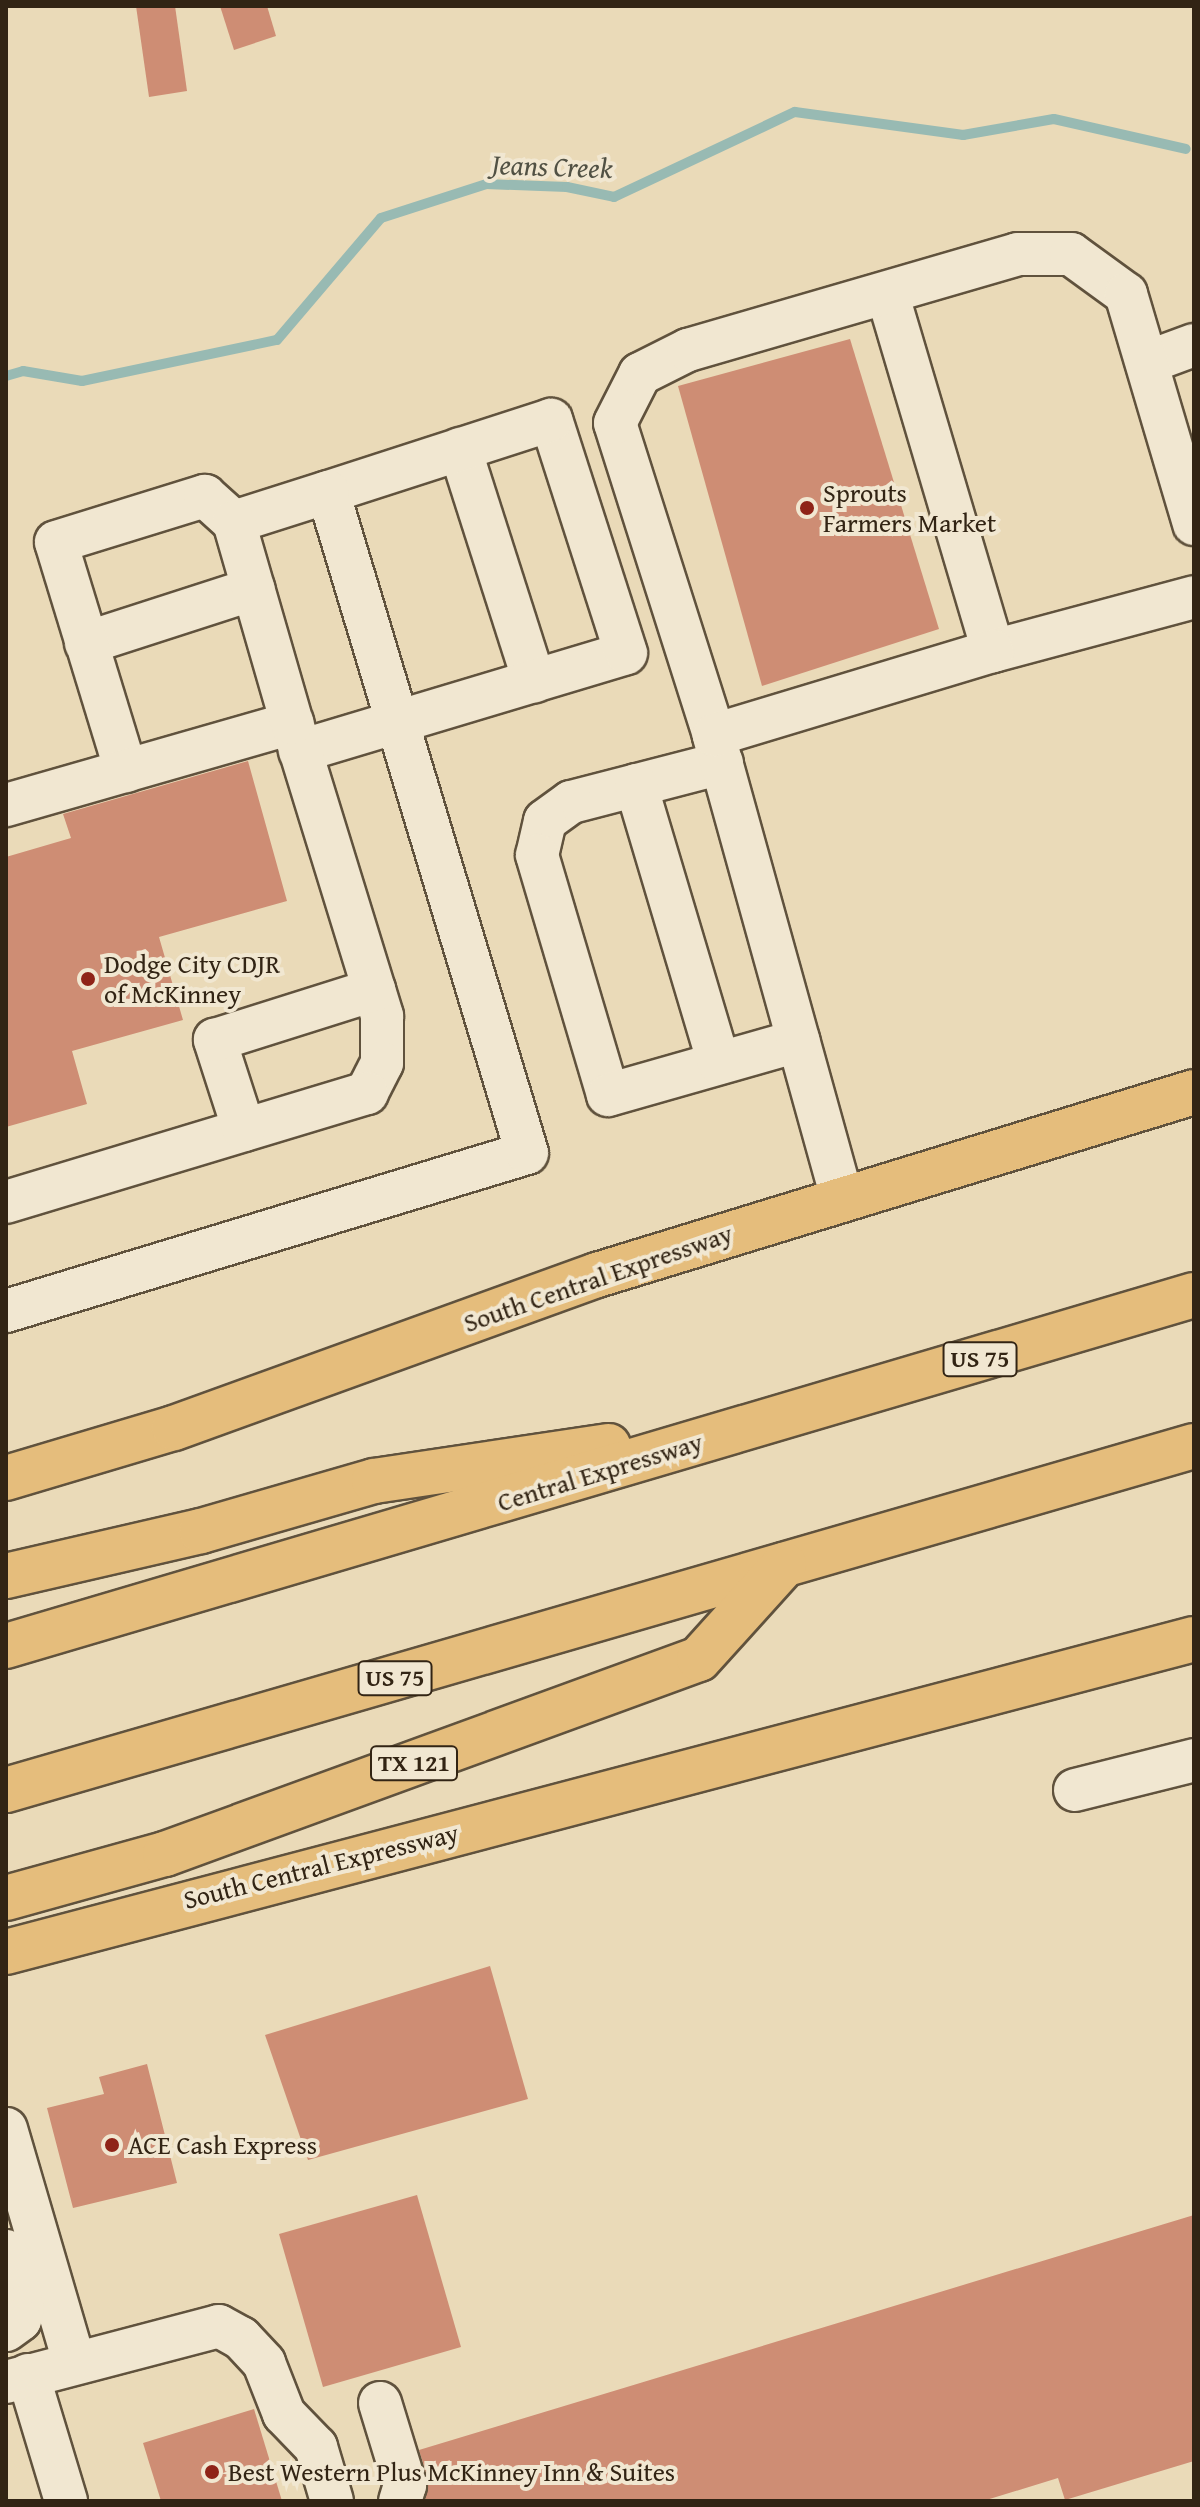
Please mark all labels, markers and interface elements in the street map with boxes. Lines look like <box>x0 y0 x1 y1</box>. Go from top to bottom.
water label: Jeans Creek <box>491 147 613 185</box>
place label: Sprouts Farmers Market <box>823 477 996 538</box>
marker: Sprouts Farmers Market <box>798 499 816 517</box>
place label: Dodge City CDJR of McKinney <box>104 948 280 1010</box>
marker: Dodge City CDJR of McKinney <box>79 970 97 988</box>
street label: South Central Expressway <box>459 1217 737 1339</box>
road number: US 75 <box>942 1339 1018 1379</box>
street label: Central Expressway <box>494 1426 706 1518</box>
road number: US 75 <box>357 1658 433 1698</box>
road number: TX 121 <box>370 1743 458 1783</box>
street label: South Central Expressway <box>180 1817 462 1915</box>
place label: ACE Cash Express <box>128 2129 317 2161</box>
marker: ACE Cash Express <box>103 2136 121 2154</box>
place label: Best Western Plus McKinney Inn & Suites <box>228 2456 675 2488</box>
marker: Best Western Plus McKinney Inn & Suites <box>203 2463 221 2481</box>

